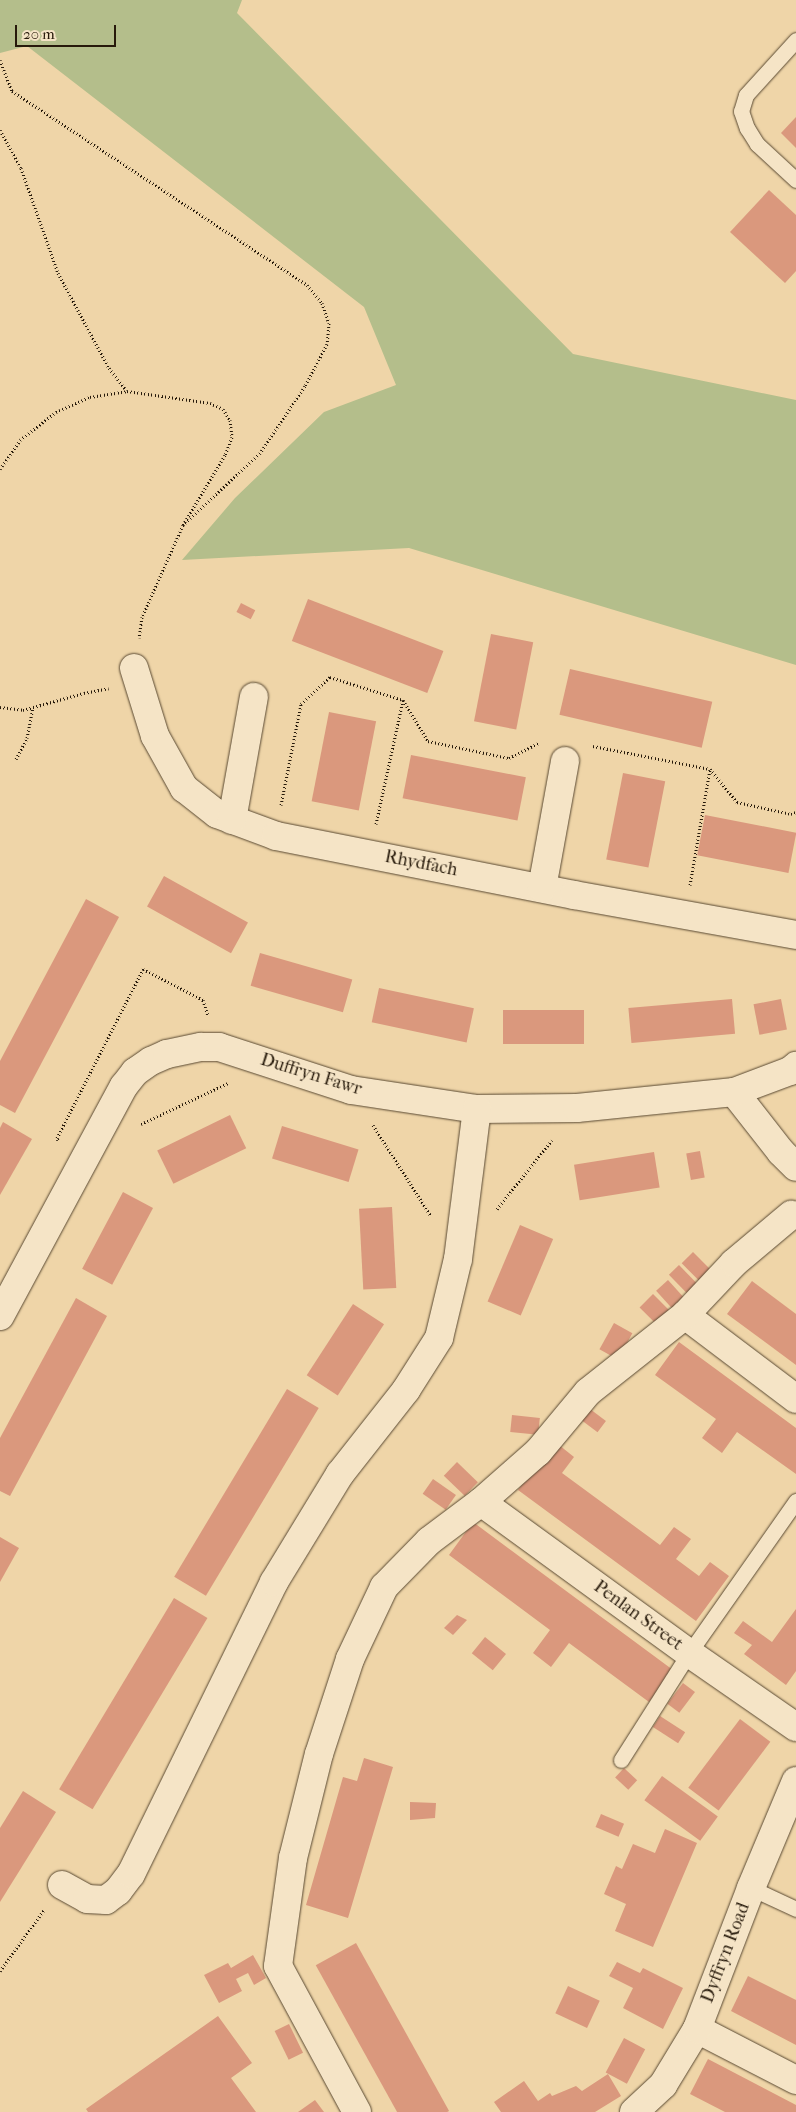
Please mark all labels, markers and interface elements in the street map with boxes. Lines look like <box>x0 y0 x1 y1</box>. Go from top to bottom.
scale bar <box>18 15 119 47</box>
text: 20 m <box>23 25 55 43</box>
street label: Rhydfach <box>383 846 459 882</box>
street label: Duffryn Fawr <box>258 1049 364 1101</box>
street label: Penlan Street <box>589 1576 687 1656</box>
street label: Dyffryn Road <box>697 1900 755 2006</box>

